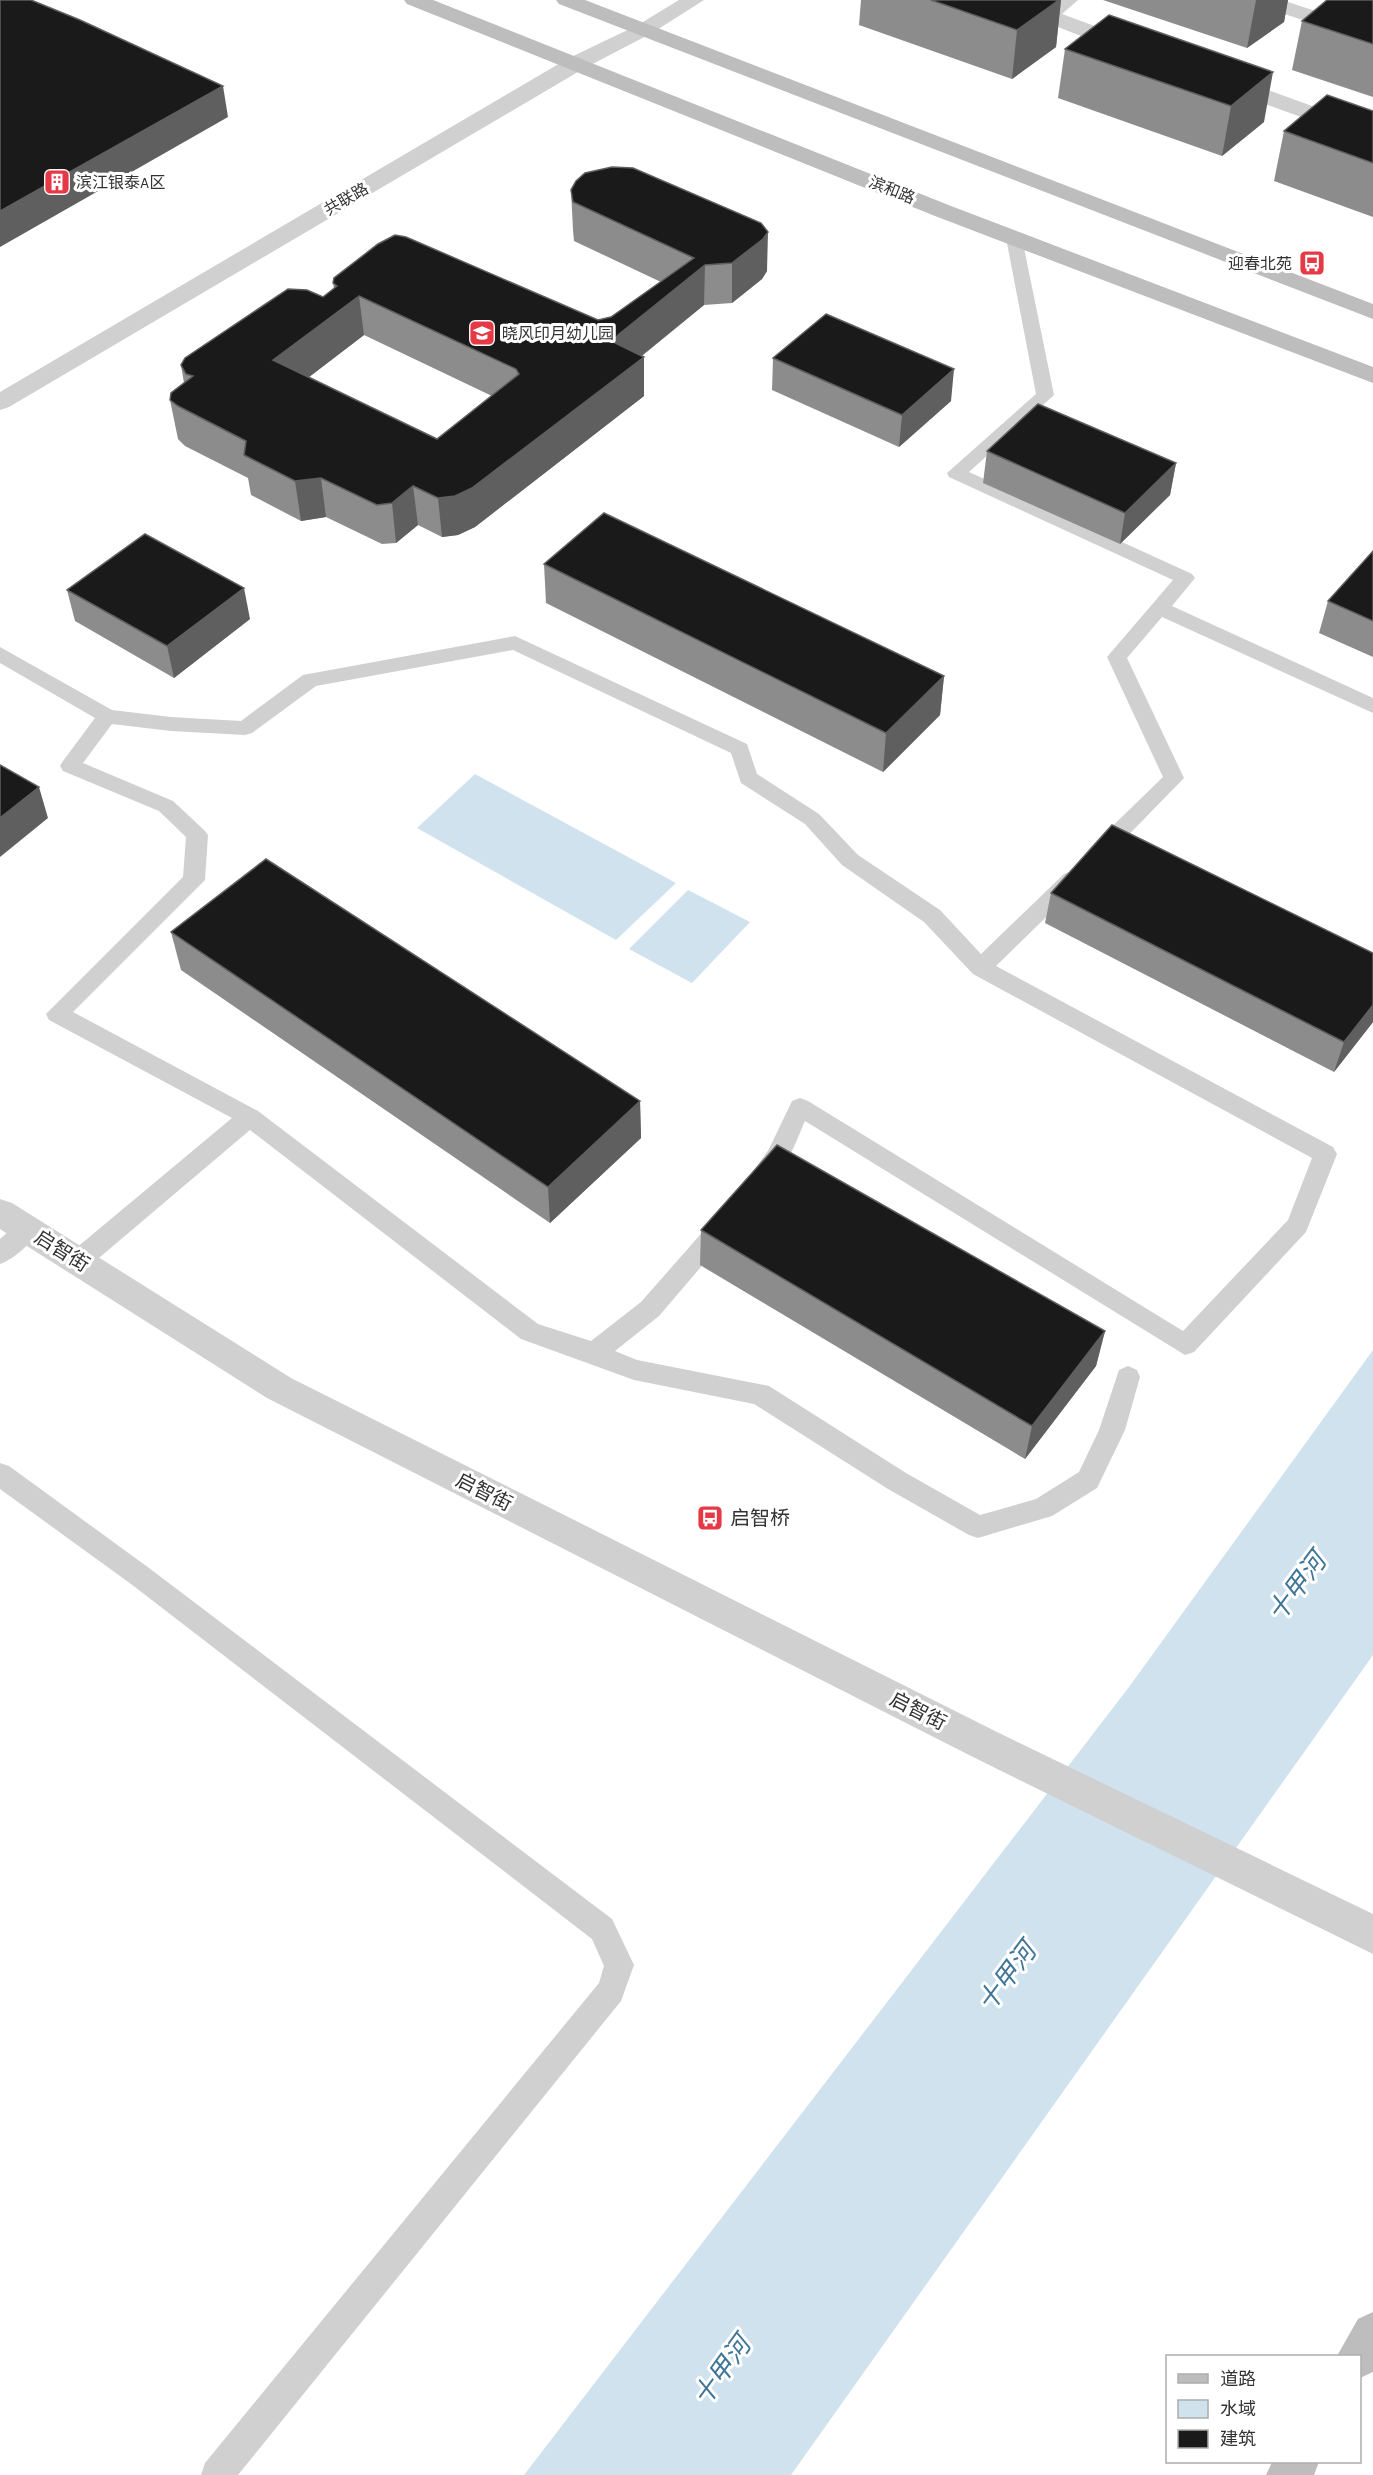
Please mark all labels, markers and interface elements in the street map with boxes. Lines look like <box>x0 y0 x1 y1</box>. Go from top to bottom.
building icon: 滨江银泰A区 <box>42 167 72 197</box>
street label: 滨和路 <box>866 172 918 208</box>
place label: 滨江银泰A区 <box>76 173 165 192</box>
street label: 共联路 <box>320 179 372 219</box>
bus stop icon: 迎春北苑 <box>1297 248 1327 278</box>
place label: 迎春北苑 <box>1228 254 1292 273</box>
school or university icon: 晓风印月幼儿园 <box>467 318 497 348</box>
place label: 晓风印月幼儿园 <box>502 324 614 343</box>
street label: 启智街 <box>30 1225 94 1277</box>
street label: 启智街 <box>452 1468 516 1516</box>
bus stop icon: 启智桥 <box>695 1503 725 1533</box>
place label: 启智桥 <box>730 1507 790 1530</box>
water label: 十甲河 <box>1261 1543 1336 1627</box>
street label: 启智街 <box>886 1687 950 1735</box>
water label: 十甲河 <box>971 1933 1046 2017</box>
water label: 十甲河 <box>687 2326 760 2412</box>
legend <box>1166 2355 1361 2463</box>
text: 道路 <box>1220 2368 1256 2390</box>
text: 水域 <box>1220 2398 1256 2420</box>
text: 建筑 <box>1220 2428 1256 2450</box>

